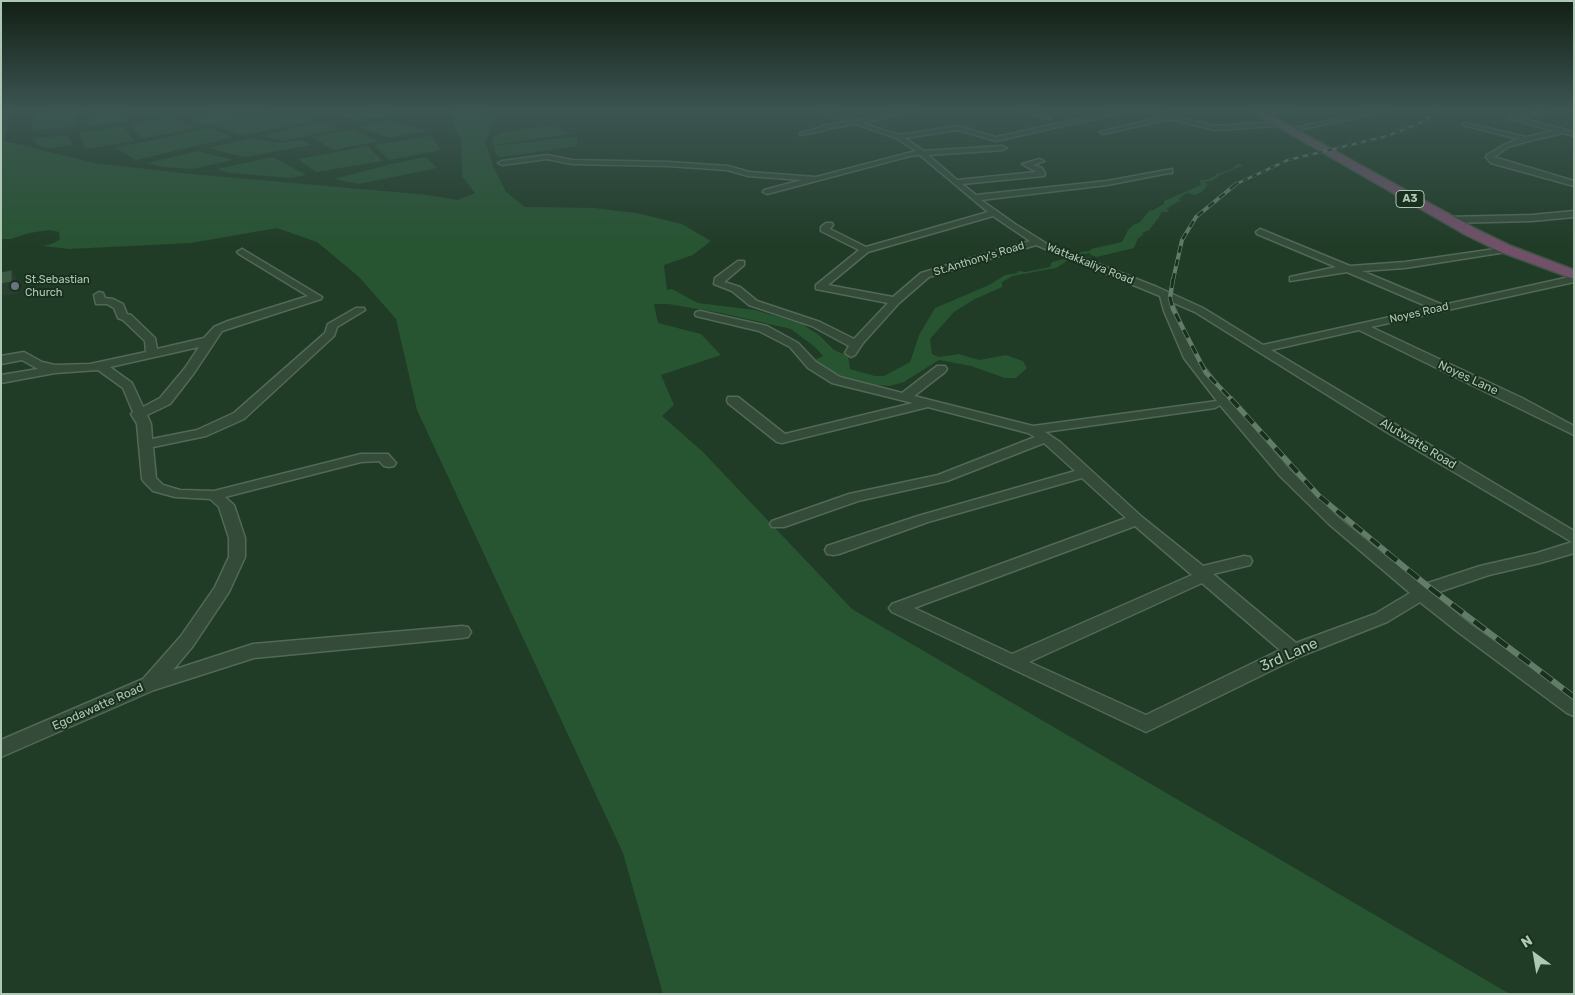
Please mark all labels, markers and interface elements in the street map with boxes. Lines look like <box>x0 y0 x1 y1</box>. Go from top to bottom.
road number: A3 <box>1396 190 1424 208</box>
street label: St.Anthony's Road <box>932 239 1026 279</box>
street label: Wattakkaliya Road <box>1045 241 1135 287</box>
place label: St.Sebastian Church <box>25 273 90 299</box>
marker: St.Sebastian Church <box>9 280 21 292</box>
street label: Noyes Road <box>1388 300 1450 326</box>
street label: Noyes Lane <box>1436 358 1500 398</box>
street label: Alutwatte Road <box>1377 416 1459 472</box>
street label: 3rd Lane <box>1257 634 1321 676</box>
street label: Egodawatte Road <box>50 680 146 734</box>
north arrow <box>1510 930 1560 980</box>
text: N <box>1518 932 1536 952</box>

